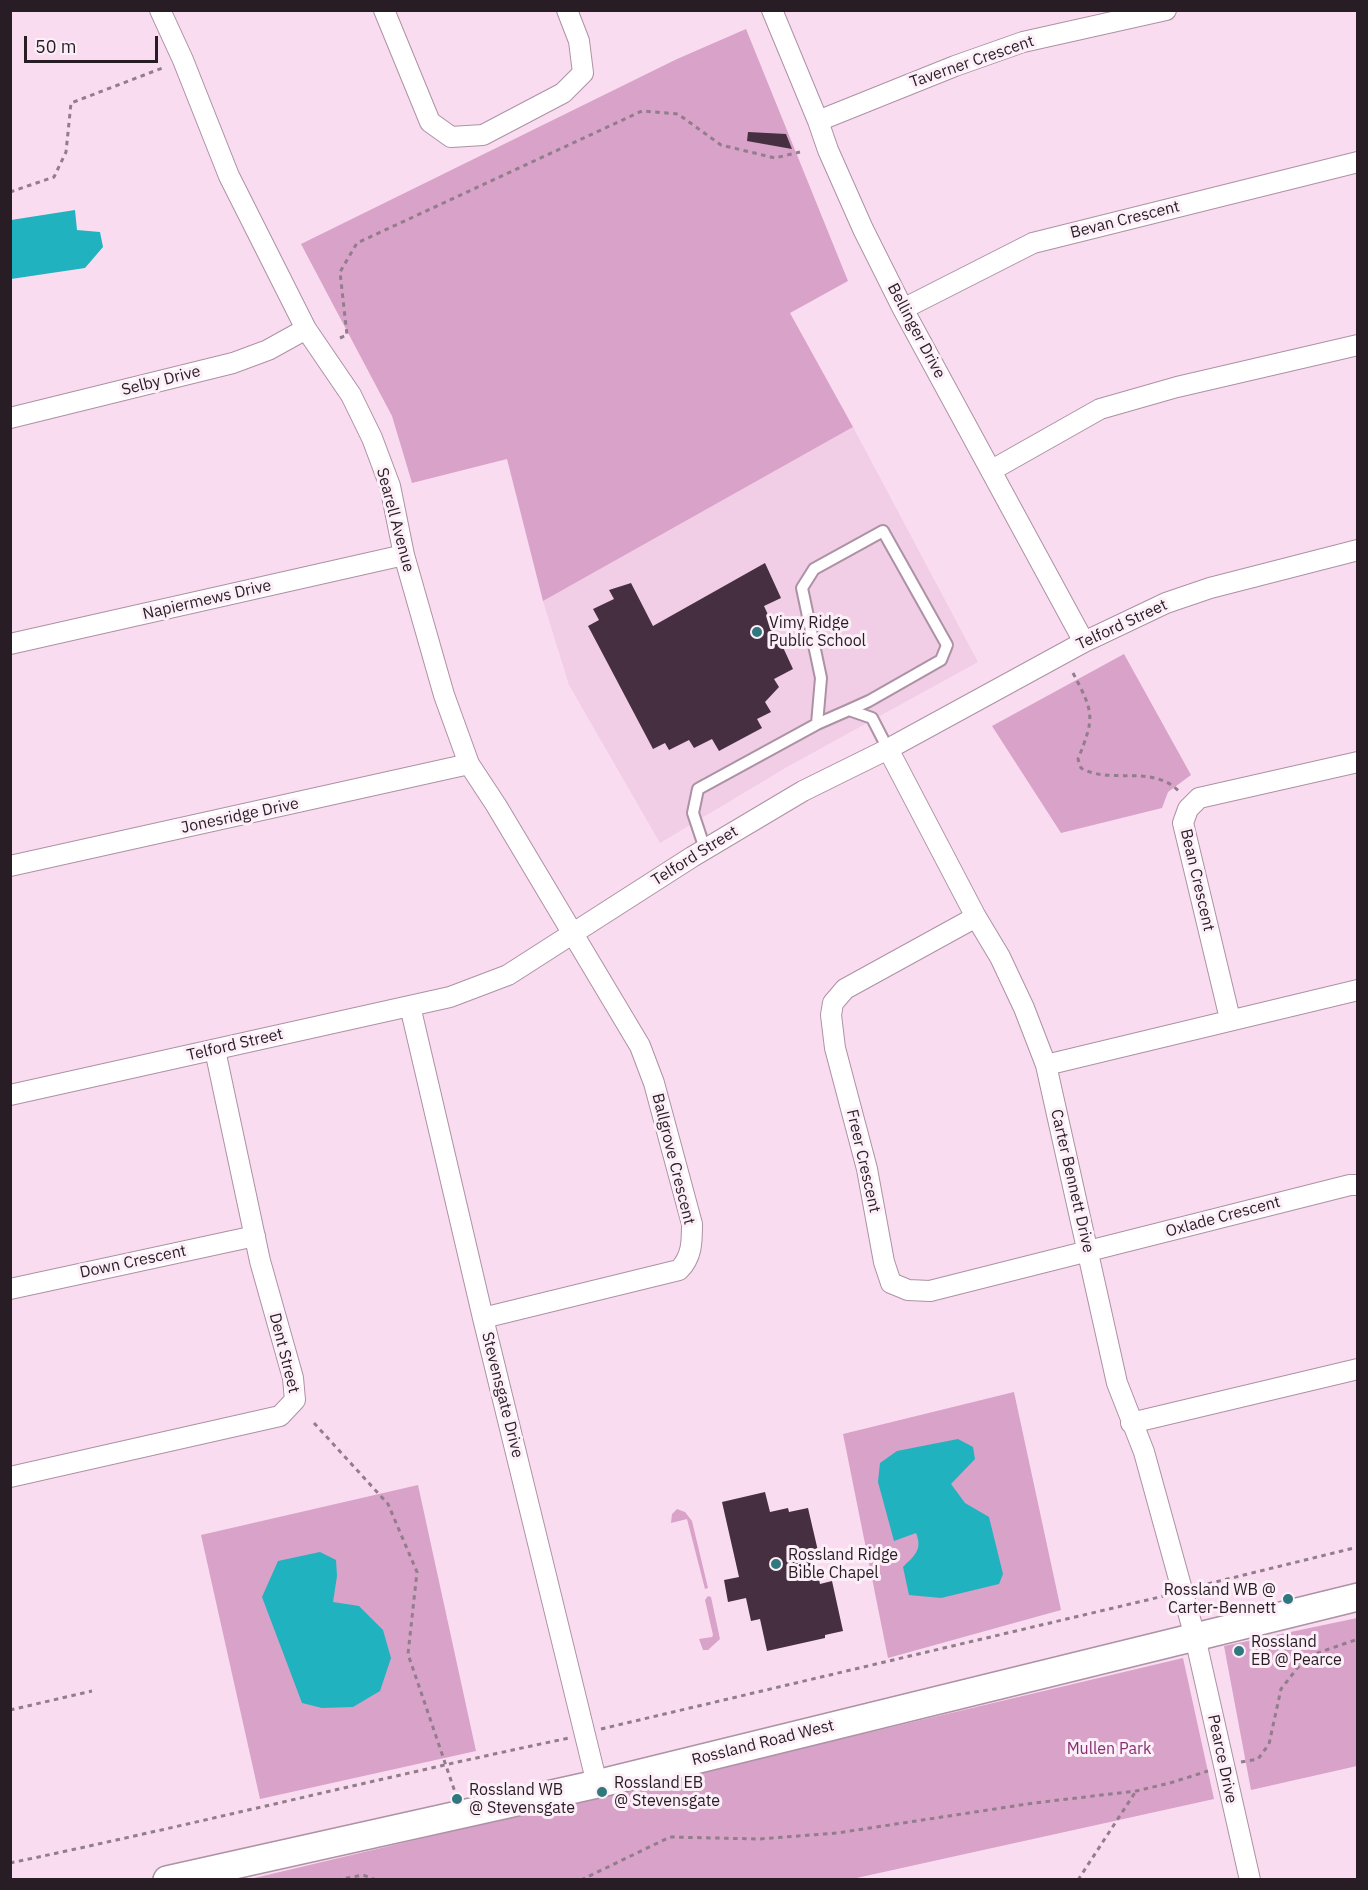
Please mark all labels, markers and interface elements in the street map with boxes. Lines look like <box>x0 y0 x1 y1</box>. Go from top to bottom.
scale bar <box>27 24 160 62</box>
street label: Taverner Crescent <box>907 32 1037 92</box>
text: 50 m <box>35 35 77 58</box>
street label: Bevan Crescent <box>1068 197 1182 243</box>
street label: Bellinger Drive <box>883 280 949 382</box>
street label: Selby Drive <box>120 362 202 400</box>
street label: Searell Avenue <box>372 466 418 574</box>
street label: Napiermews Drive <box>141 576 273 624</box>
street label: Telford Street <box>1074 596 1170 654</box>
place label: Vimy Ridge Public School <box>769 613 866 651</box>
marker: Vimy Ridge Public School <box>750 625 764 639</box>
street label: Jonesridge Drive <box>179 794 301 838</box>
street label: Telford Street <box>648 822 742 890</box>
street label: Bean Crescent <box>1176 827 1218 933</box>
street label: Telford Street <box>185 1025 285 1065</box>
street label: Ballgrove Crescent <box>647 1091 699 1227</box>
street label: Carter Bennett Drive <box>1046 1107 1098 1255</box>
street label: Freer Crescent <box>842 1108 884 1214</box>
street label: Oxlade Crescent <box>1164 1192 1282 1242</box>
street label: Down Crescent <box>78 1241 188 1283</box>
street label: Dent Street <box>265 1311 303 1395</box>
street label: Stevensgate Drive <box>477 1330 527 1460</box>
place label: Rossland Ridge Bible Chapel <box>788 1545 898 1583</box>
marker: Rossland Ridge Bible Chapel <box>769 1557 783 1571</box>
place label: Rossland WB @ Carter-Bennett <box>1164 1580 1276 1618</box>
marker: Rossland WB @ Carter-Bennett <box>1281 1592 1295 1606</box>
place label: Rossland EB @ Pearce <box>1251 1632 1342 1670</box>
marker: Rossland EB @ Pearce <box>1232 1644 1246 1658</box>
street label: Pearce Drive <box>1203 1713 1241 1805</box>
street label: Rossland Road West <box>690 1716 836 1770</box>
park label: Mullen Park <box>1067 1739 1151 1759</box>
place label: Rossland EB @ Stevensgate <box>614 1773 720 1811</box>
place label: Rossland WB @ Stevensgate <box>469 1780 575 1818</box>
marker: Rossland EB @ Stevensgate <box>595 1785 609 1799</box>
marker: Rossland WB @ Stevensgate <box>450 1792 464 1806</box>

